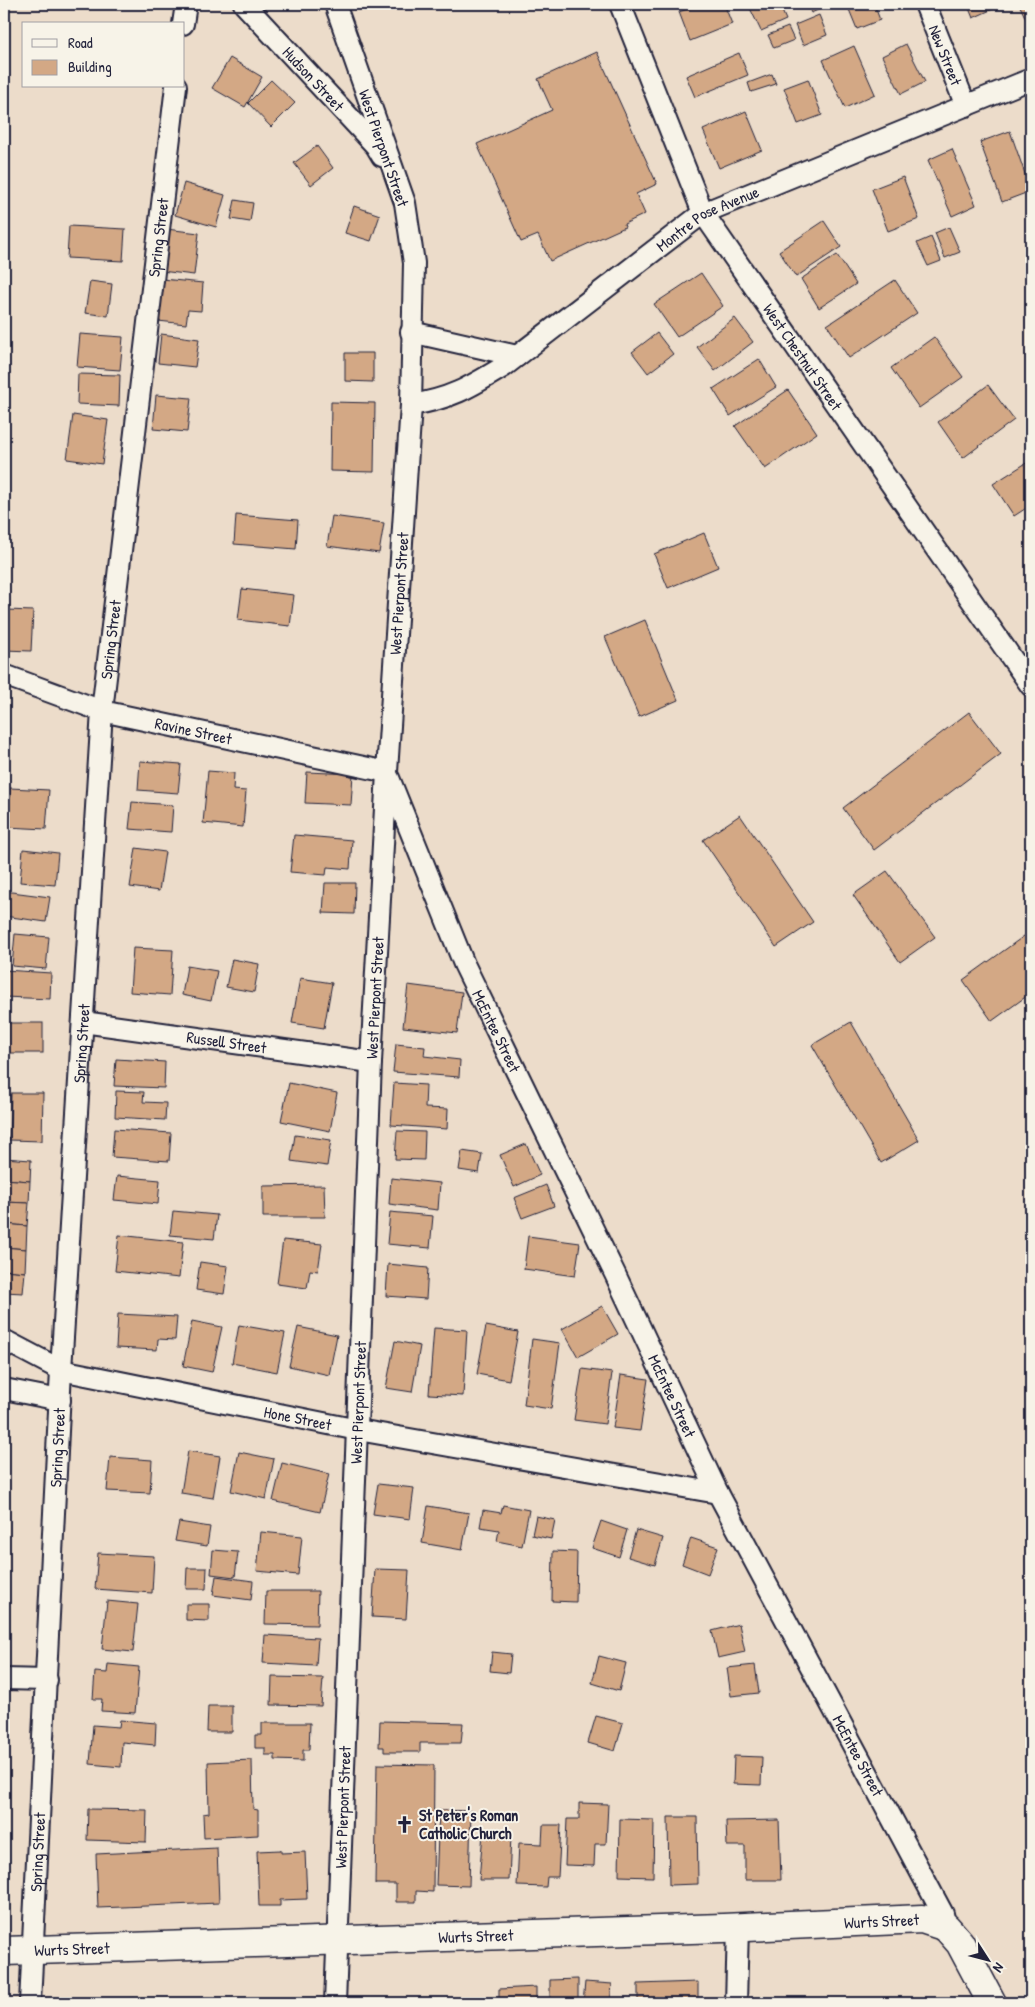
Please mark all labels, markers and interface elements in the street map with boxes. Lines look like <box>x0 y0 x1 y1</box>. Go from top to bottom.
legend <box>22 22 185 88</box>
street label: New Street <box>923 22 968 89</box>
text: Road <box>68 32 93 53</box>
street label: Hudson Street <box>278 42 349 116</box>
text: Building <box>68 56 112 77</box>
street label: West Pierpont Street <box>354 87 414 210</box>
street label: Montre Pose Avenue <box>651 180 763 256</box>
street label: Spring Street <box>142 196 174 278</box>
street label: West Chestnut Street <box>758 299 848 415</box>
street label: West Pierpont Street <box>384 531 414 655</box>
street label: Spring Street <box>95 598 126 680</box>
street label: Ravine Street <box>153 712 235 750</box>
street label: West Pierpont Street <box>360 936 389 1060</box>
street label: McEntee Street <box>467 986 526 1076</box>
street label: Spring Street <box>68 1003 95 1084</box>
street label: Russell Street <box>185 1026 268 1058</box>
street label: West Pierpont Street <box>345 1340 371 1464</box>
street label: McEntee Street <box>643 1351 701 1441</box>
street label: Hone Street <box>262 1400 334 1436</box>
street label: Spring Street <box>44 1407 70 1488</box>
street label: McEntee Street <box>828 1711 889 1800</box>
street label: West Pierpont Street <box>329 1745 356 1869</box>
place label: St Peter's Roman Catholic Church <box>419 1804 518 1844</box>
street label: Spring Street <box>24 1812 50 1892</box>
church icon: St Peter's Roman Catholic Church <box>395 1814 415 1834</box>
street label: Wurts Street <box>843 1908 920 1934</box>
street label: Wurts Street <box>438 1924 514 1948</box>
north arrow <box>962 1934 1012 1984</box>
street label: Wurts Street <box>34 1937 110 1961</box>
text: N <box>989 1959 1009 1977</box>

